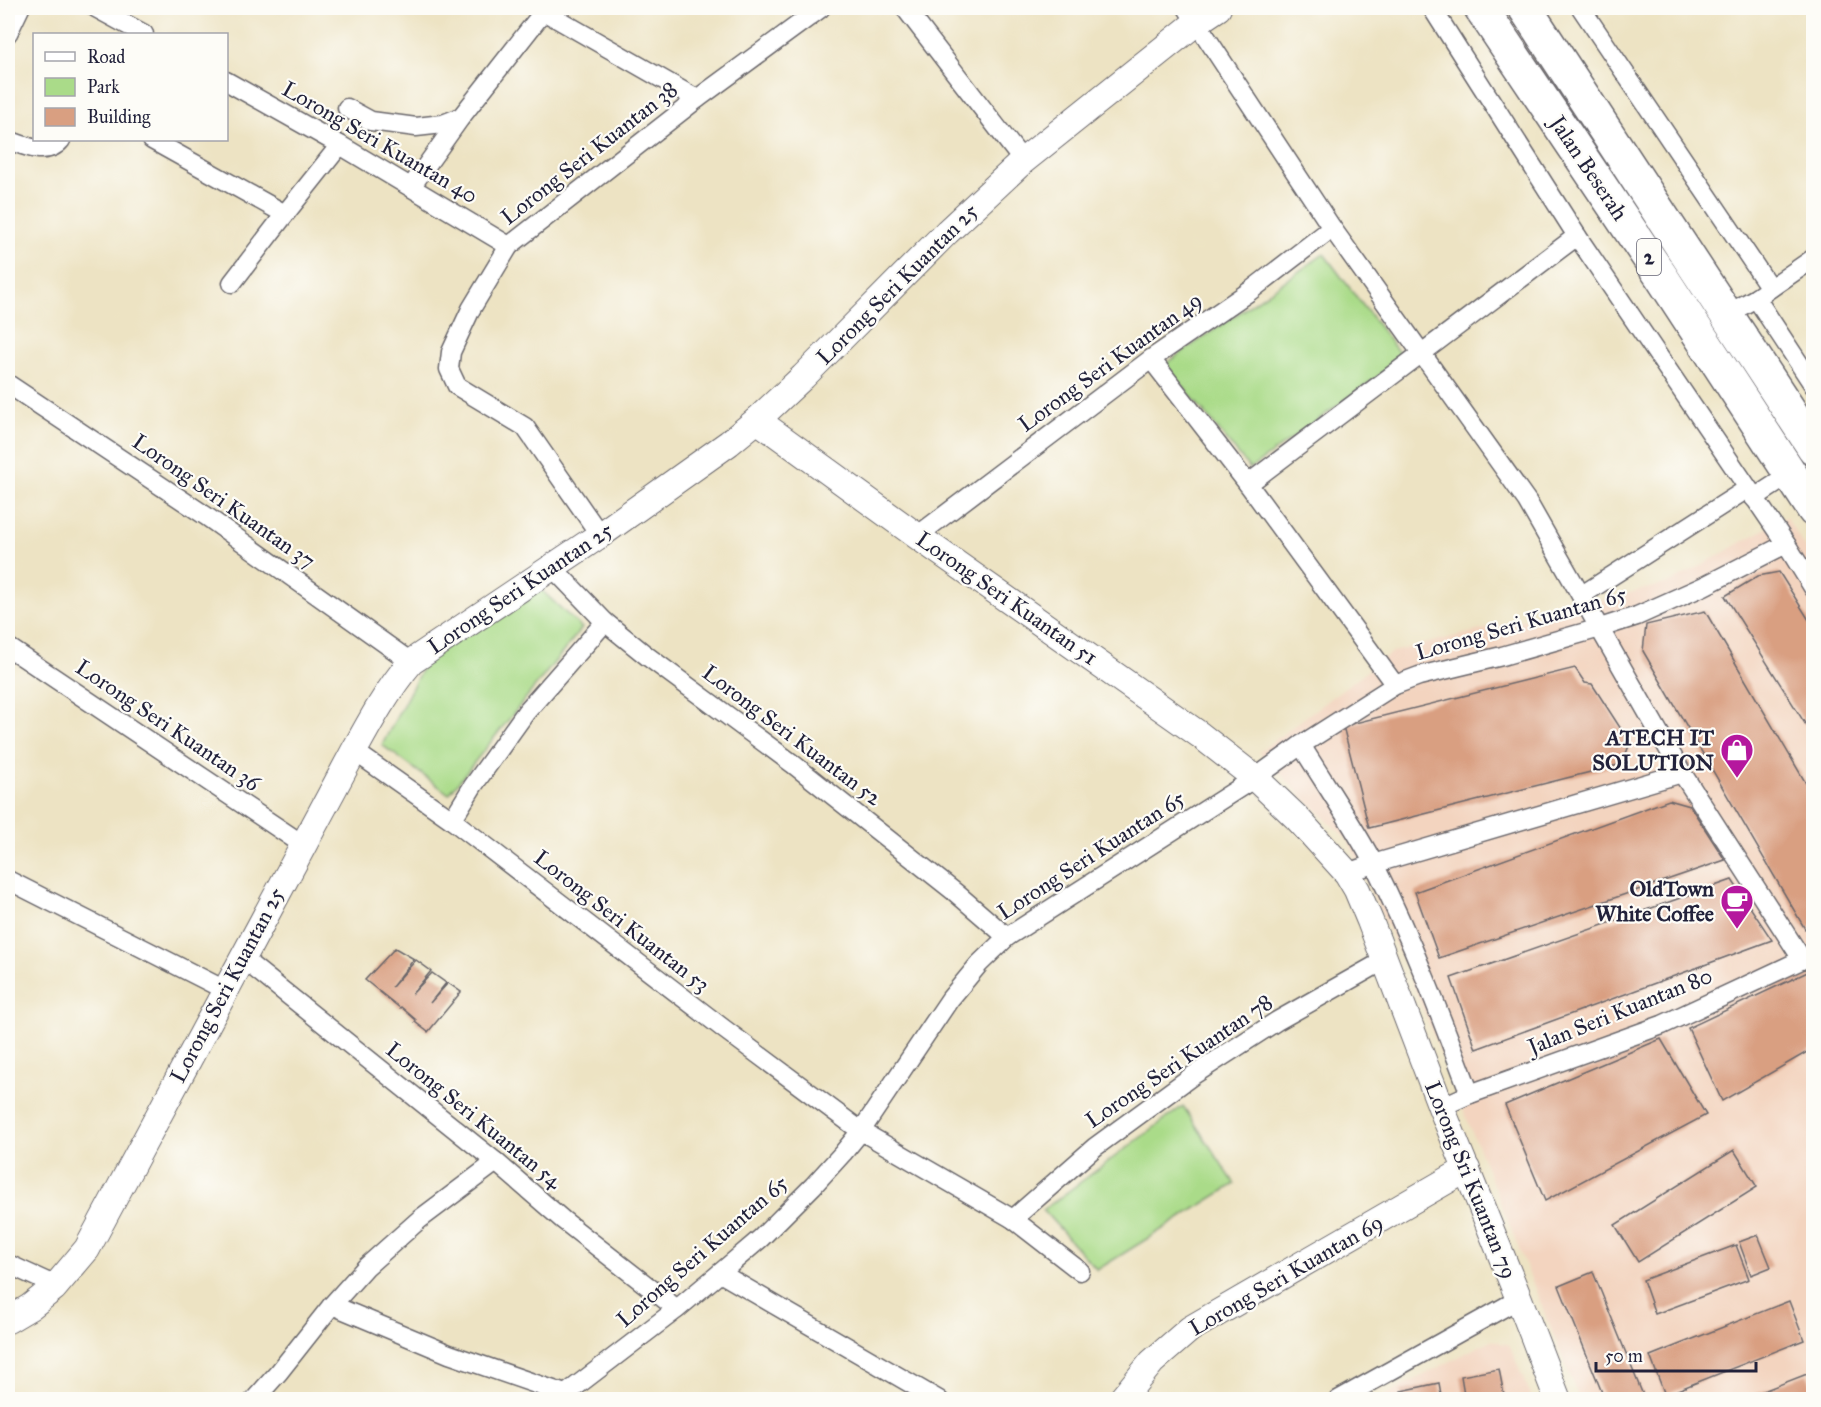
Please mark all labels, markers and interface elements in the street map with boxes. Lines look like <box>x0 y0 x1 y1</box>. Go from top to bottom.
legend <box>33 33 228 141</box>
text: Road <box>87 46 125 68</box>
street label: Lorong Seri Kuantan 40 <box>277 75 483 209</box>
text: Park <box>87 76 120 98</box>
street label: Lorong Seri Kuantan 38 <box>495 76 683 230</box>
text: Building <box>87 106 151 129</box>
street label: Jalan Beserah <box>1543 109 1634 225</box>
street label: Lorong Seri Kuantan 25 <box>811 198 983 370</box>
road number: 2 <box>1637 239 1661 275</box>
street label: Lorong Seri Kuantan 49 <box>1013 286 1207 438</box>
street label: Lorong Seri Kuantan 37 <box>127 428 321 574</box>
street label: Lorong Seri Kuantan 25 <box>422 516 618 660</box>
street label: Lorong Seri Kuantan 51 <box>911 525 1103 671</box>
street label: Lorong Seri Kuantan 65 <box>1413 580 1629 666</box>
street label: Lorong Seri Kuantan 36 <box>71 653 266 797</box>
street label: Lorong Seri Kuantan 52 <box>697 659 887 811</box>
place label: ATECH IT SOLUTION <box>1592 724 1715 776</box>
shop icon: ATECH IT SOLUTION <box>1719 732 1755 779</box>
street label: Lorong Seri Kuantan 65 <box>992 784 1190 926</box>
street label: Lorong Seri Kuantan 53 <box>529 844 715 998</box>
place label: OldTown White Coffee <box>1595 875 1714 927</box>
street label: Lorong Seri Kuantan 25 <box>164 883 290 1087</box>
cafe icon: OldTown White Coffee <box>1719 883 1755 930</box>
street label: Jalan Seri Kuantan 80 <box>1522 962 1716 1061</box>
street label: Lorong Seri Kuantan 78 <box>1080 988 1278 1134</box>
street label: Lorong Seri Kuantan 54 <box>381 1036 568 1195</box>
street label: Lorong Sri Kuantan 79 <box>1419 1077 1523 1283</box>
street label: Lorong Seri Kuantan 65 <box>611 1169 793 1333</box>
street label: Lorong Seri Kuantan 69 <box>1184 1208 1388 1342</box>
scale bar <box>1596 1335 1756 1373</box>
text: 50 m <box>1605 1345 1643 1367</box>

